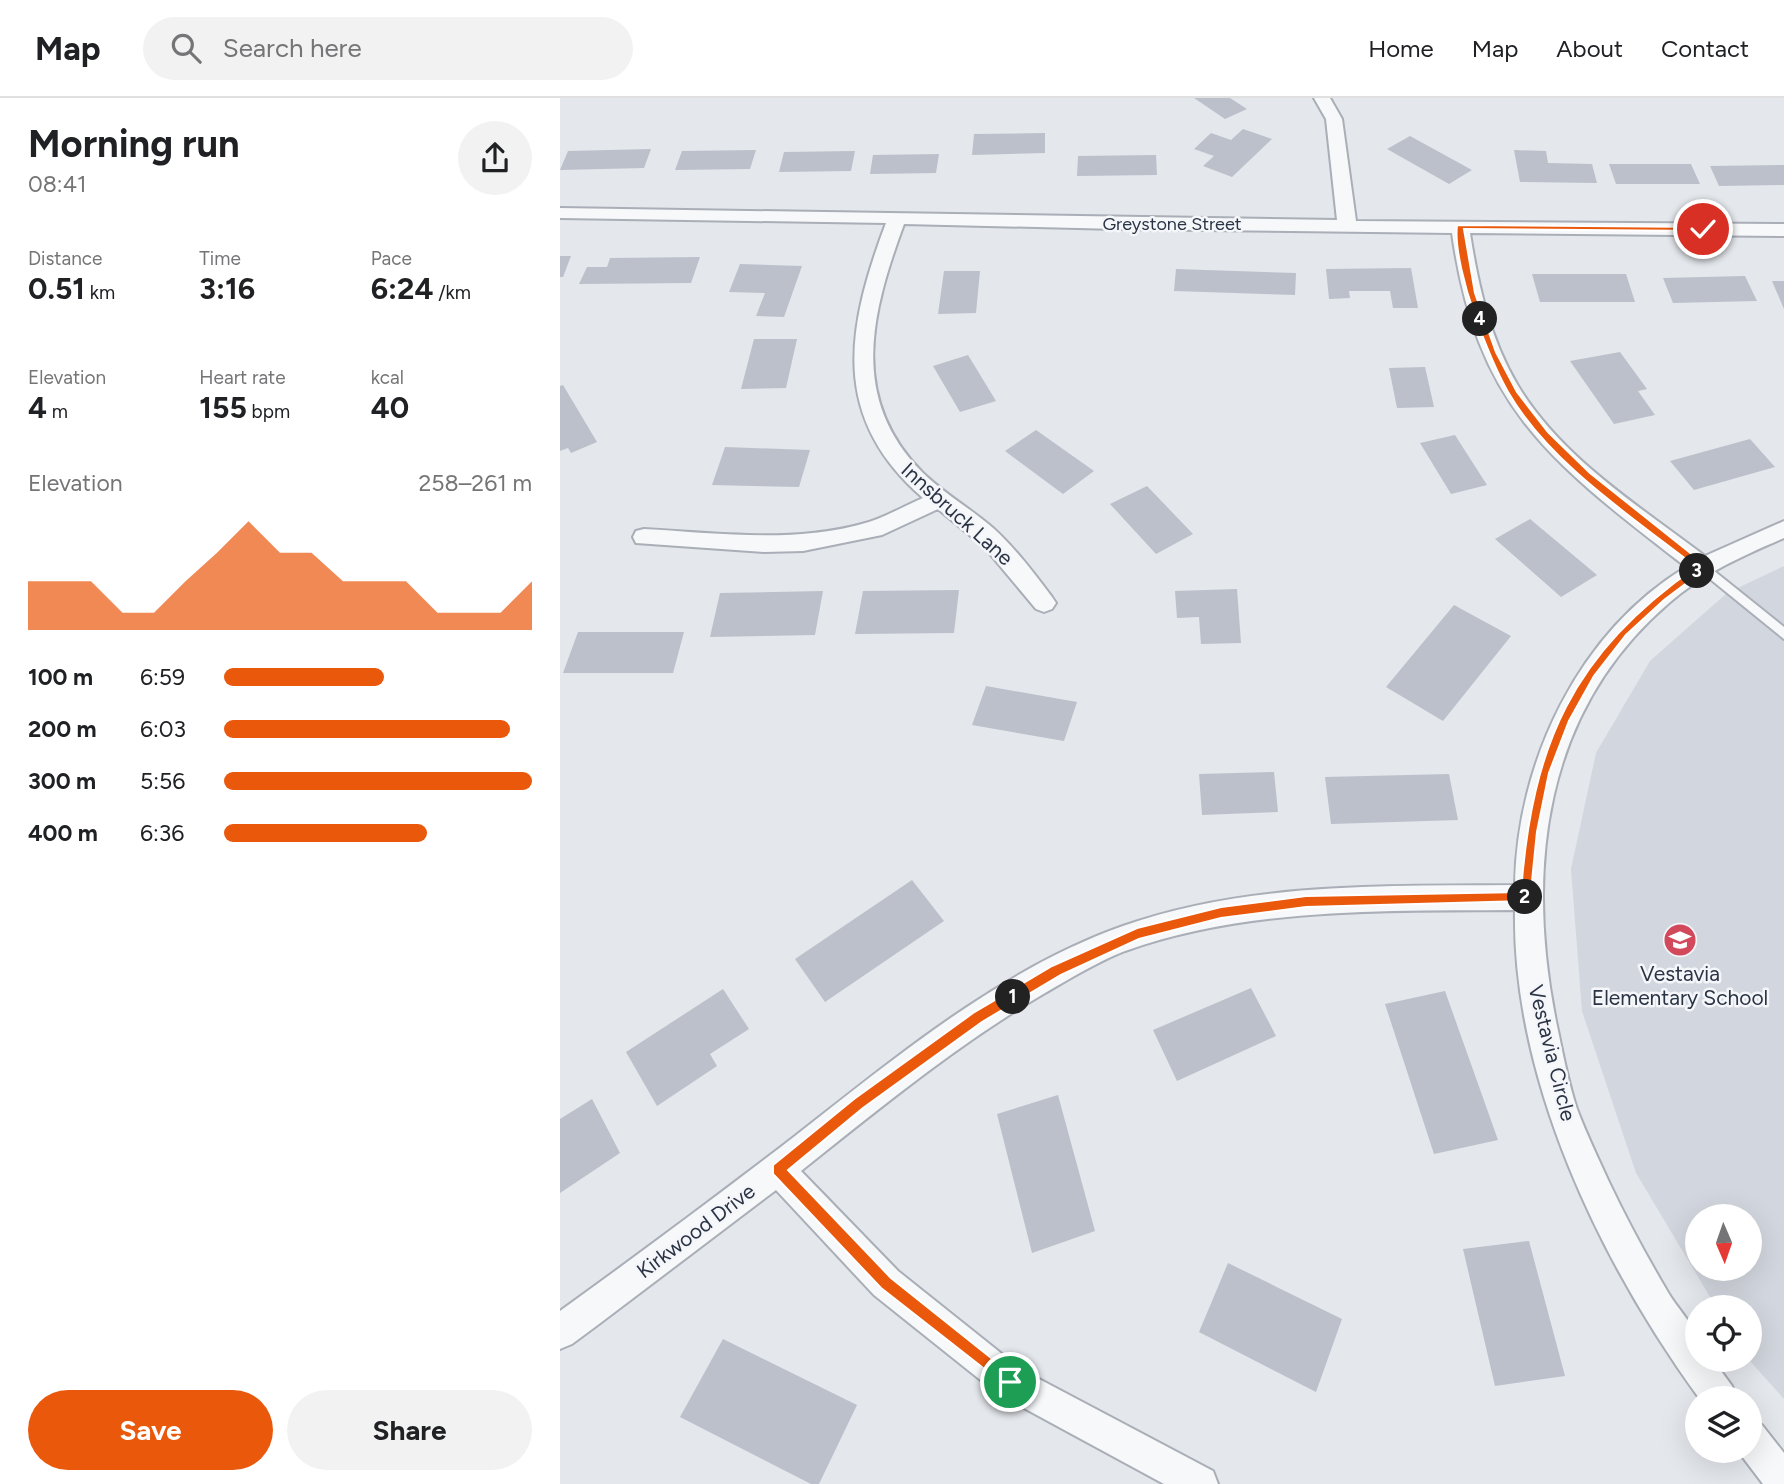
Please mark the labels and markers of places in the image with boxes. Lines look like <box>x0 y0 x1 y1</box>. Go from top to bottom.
pin <box>1673 199 1733 259</box>
pin: 4 <box>1462 302 1497 336</box>
pin: 3 <box>1680 554 1714 588</box>
pin: 2 <box>1508 880 1542 914</box>
school or university icon: Vestavia Elementary School <box>1661 921 1699 959</box>
place label: Vestavia Elementary School <box>1592 961 1768 1010</box>
pin: 1 <box>995 979 1030 1014</box>
pin <box>980 1352 1040 1412</box>

